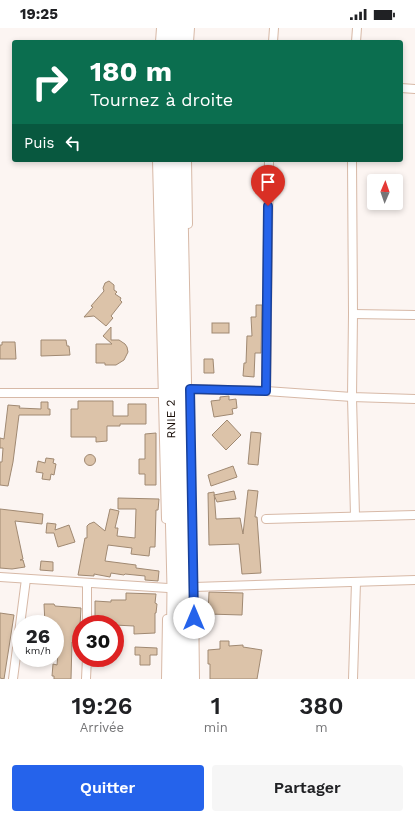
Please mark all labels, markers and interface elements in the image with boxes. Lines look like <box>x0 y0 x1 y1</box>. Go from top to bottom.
text: 19:25 <box>20 5 58 23</box>
text: 180 m <box>90 55 172 88</box>
icon: right <box>24 56 76 108</box>
text: Tournez à droite <box>90 89 233 110</box>
icon: left <box>62 132 84 154</box>
text: Puis <box>24 134 54 152</box>
pin <box>251 165 285 206</box>
icon: arrive <box>257 171 279 193</box>
north arrow <box>367 174 403 210</box>
map controls <box>367 174 403 210</box>
street label: RNIE 2 <box>164 399 178 439</box>
position arrow <box>173 597 215 639</box>
speed limit sign: 30 <box>72 615 124 667</box>
text: 26 <box>26 624 50 648</box>
text: km/h <box>25 645 51 656</box>
text: 19:26 <box>71 692 132 720</box>
text: 1 <box>211 692 221 720</box>
text: 380 <box>299 692 344 720</box>
text: Arrivée <box>80 720 124 735</box>
text: min <box>204 720 228 735</box>
text: m <box>315 720 328 735</box>
button: Quitter <box>12 765 204 811</box>
button: Partager <box>212 765 403 811</box>

